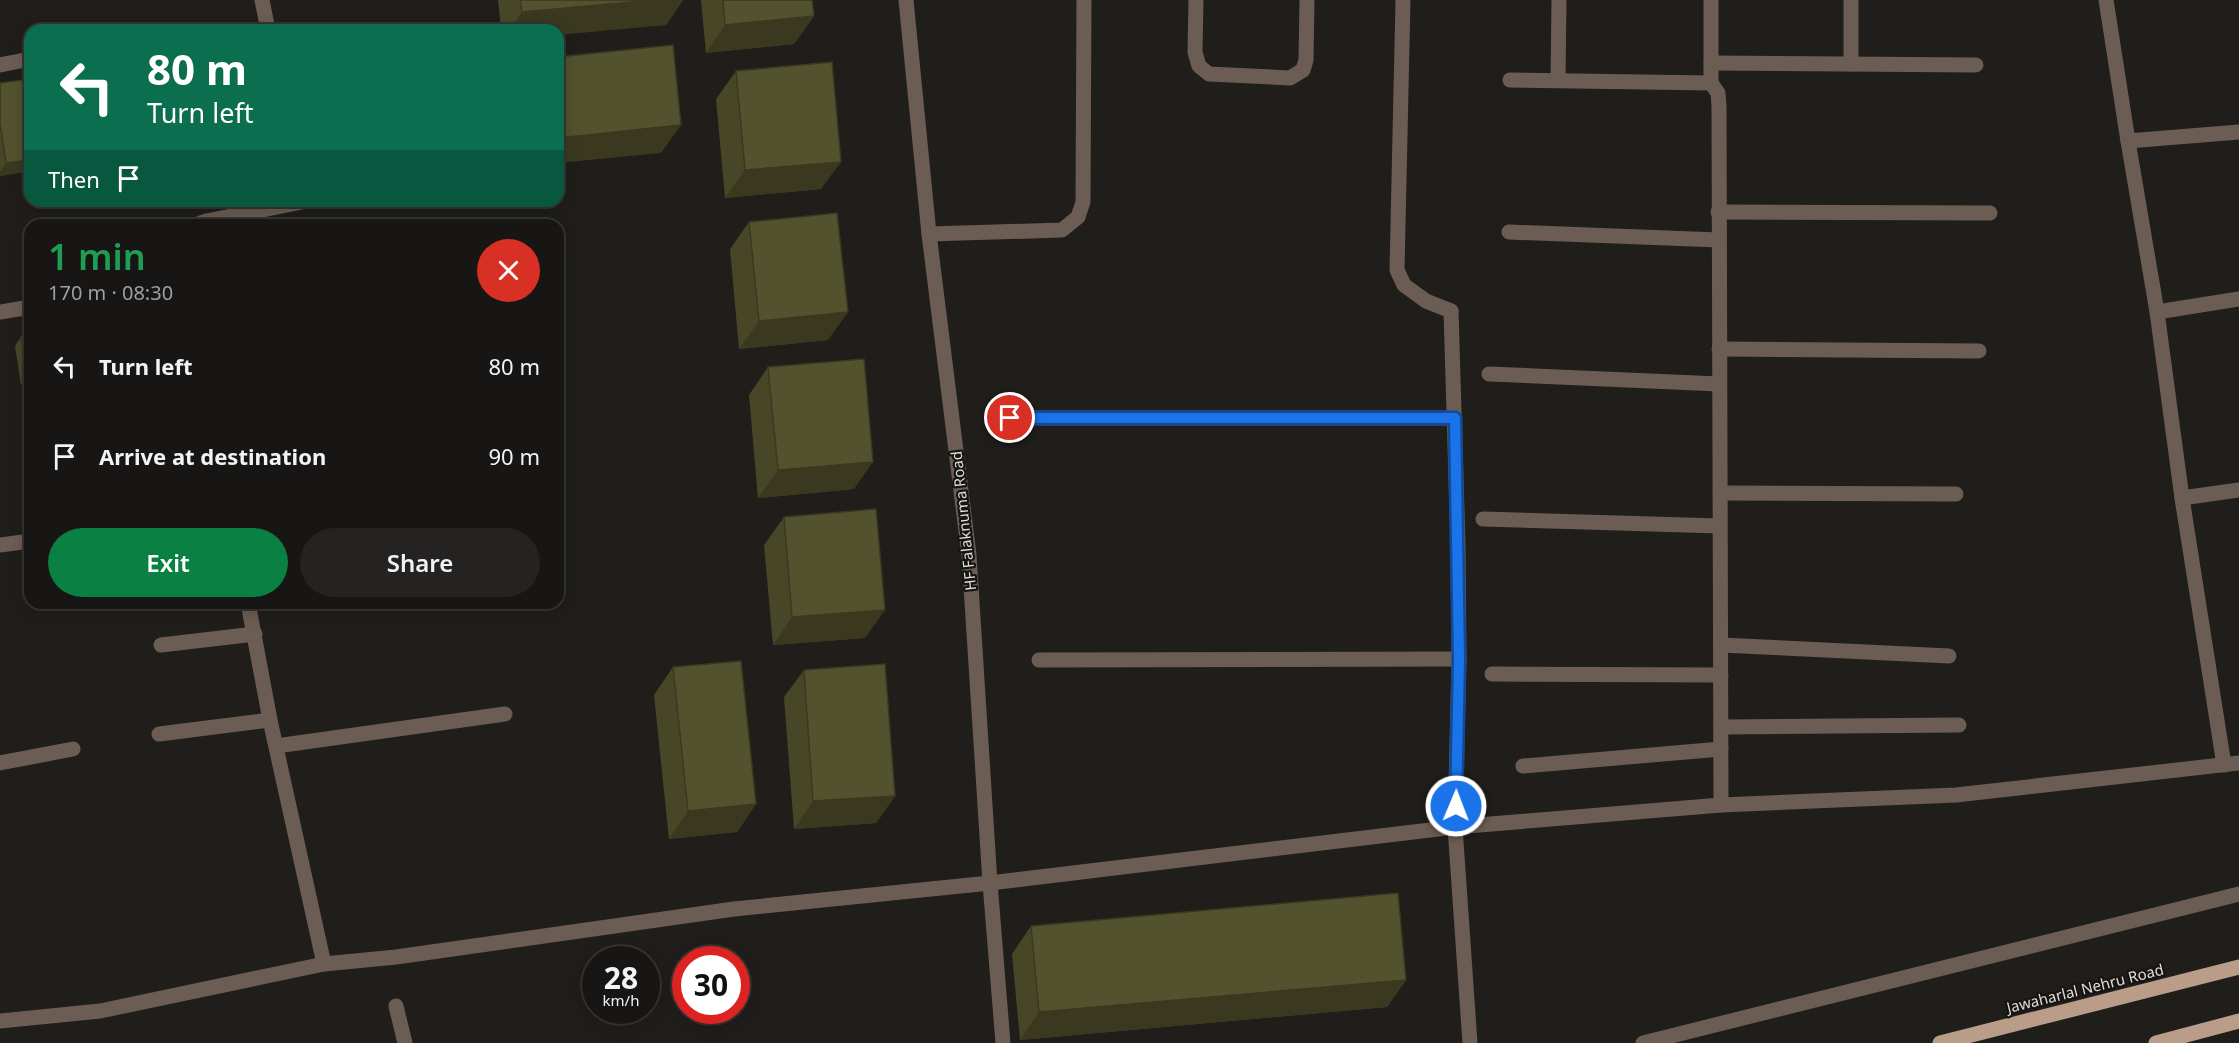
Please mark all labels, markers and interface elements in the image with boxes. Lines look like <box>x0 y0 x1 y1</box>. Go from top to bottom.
text: 80 m <box>147 40 247 97</box>
icon: left <box>48 48 126 126</box>
text: Turn left <box>147 94 253 131</box>
icon: arrive <box>112 162 145 195</box>
text: Then <box>48 164 100 194</box>
text: 1 min <box>48 232 146 281</box>
button: close <box>477 239 540 302</box>
text: 170 m · 08:30 <box>48 279 173 306</box>
icon: left <box>48 350 81 383</box>
text: Turn left <box>99 351 193 381</box>
text: 80 m <box>489 351 540 381</box>
pin <box>984 392 1035 443</box>
icon: arrive <box>993 401 1026 434</box>
icon: arrive <box>48 440 81 473</box>
text: Arrive at destination <box>99 441 326 471</box>
text: 90 m <box>489 441 540 471</box>
street label: HF Falaknuma Road <box>946 450 980 592</box>
button: Exit <box>48 528 288 597</box>
button: Share <box>300 528 540 597</box>
position arrow <box>1424 774 1488 838</box>
speed limit sign: 30 <box>672 946 750 1024</box>
text: 28 <box>604 957 638 998</box>
street label: Jawaharlal Nehru Road <box>2002 959 2166 1018</box>
text: km/h <box>603 990 639 1010</box>

